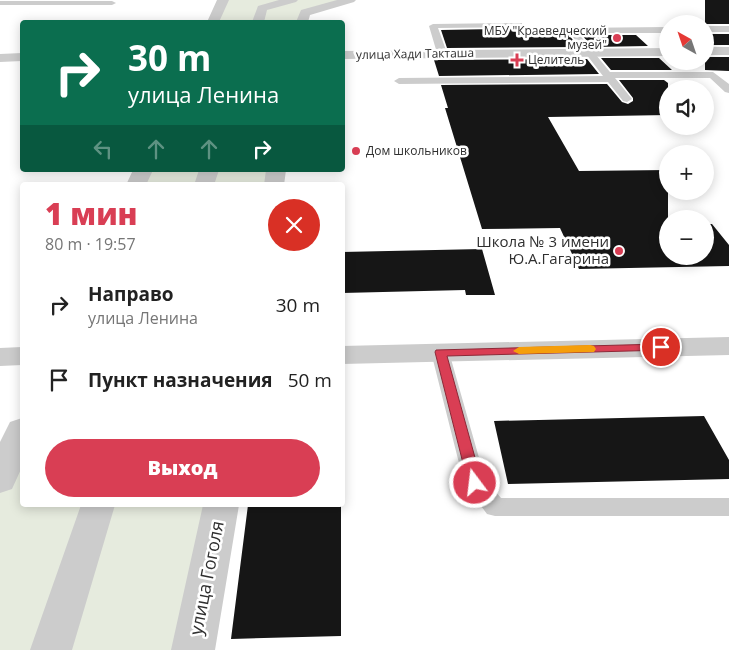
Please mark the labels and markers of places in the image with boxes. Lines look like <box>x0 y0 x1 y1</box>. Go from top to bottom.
place label: МБУ "Краеведческий музей" <box>484 22 607 53</box>
marker: МБУ "Краеведческий музей" <box>611 32 623 44</box>
place label: Целитель <box>528 51 584 68</box>
marker: Целитель <box>510 53 524 67</box>
place label: Дом школьников <box>366 142 467 159</box>
marker: Дом школьников <box>350 145 362 157</box>
place label: Школа № 3 имени Ю.А.Гагарина <box>476 231 609 268</box>
marker: Школа № 3 имени Ю.А.Гагарина <box>613 245 625 257</box>
pin <box>640 326 682 368</box>

